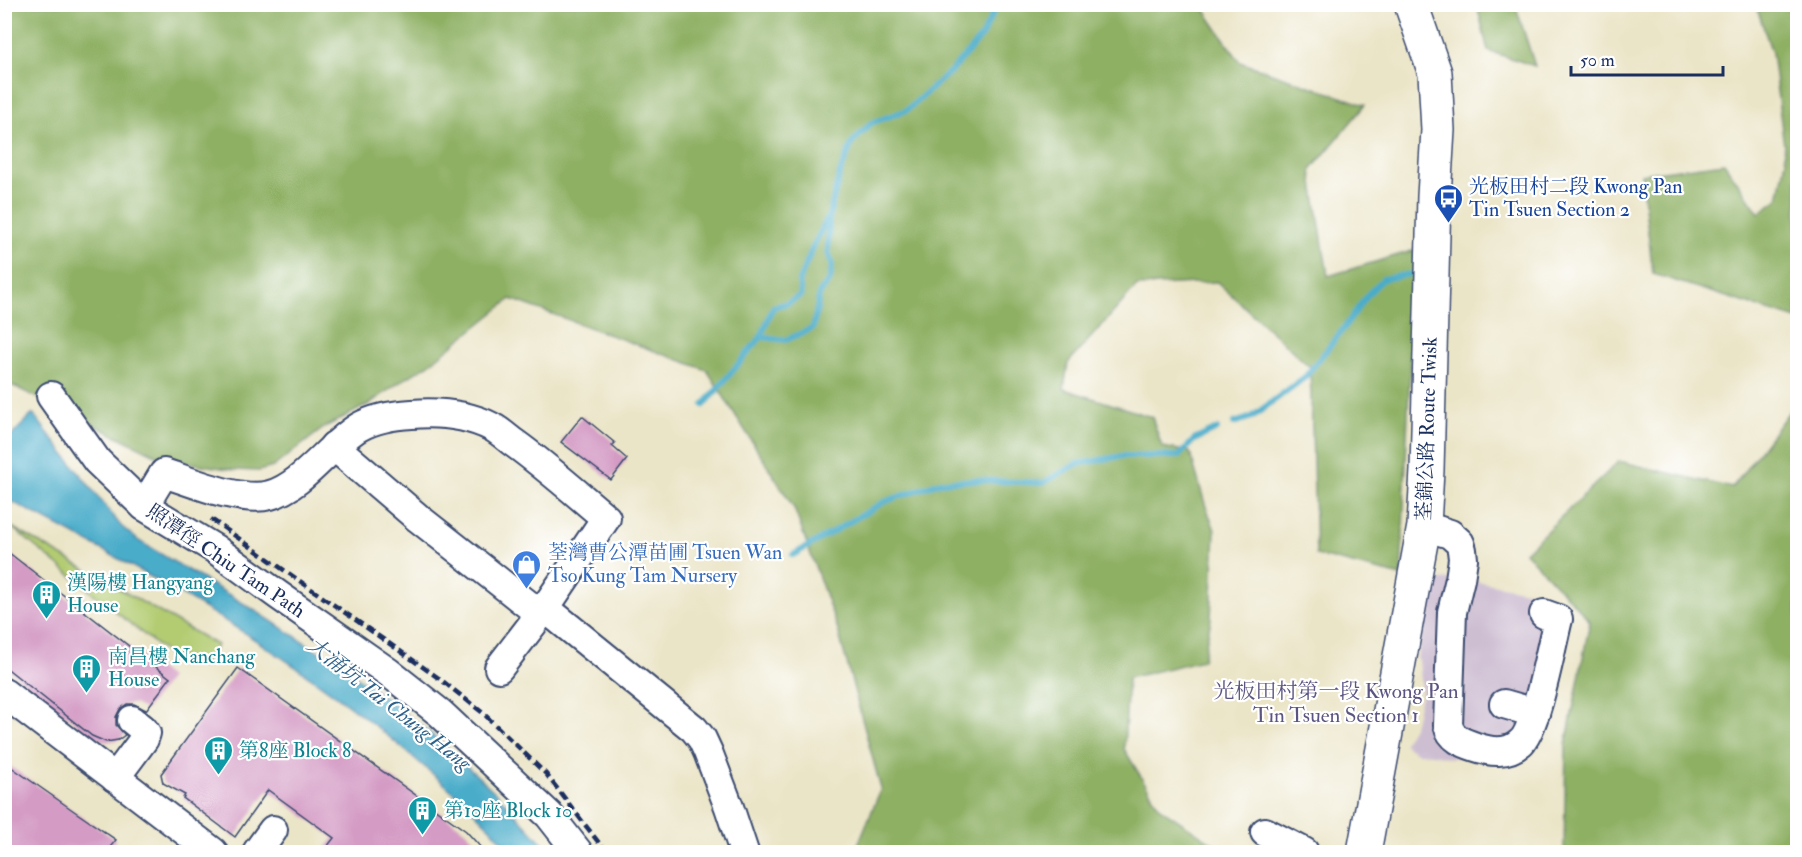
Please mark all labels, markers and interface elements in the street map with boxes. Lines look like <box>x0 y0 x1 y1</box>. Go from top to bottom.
scale bar <box>1571 39 1722 77</box>
text: 50 m <box>1580 49 1615 72</box>
place label: 光板田村二段 Kwong Pan Tin Tsuen Section 2 <box>1469 174 1683 222</box>
bus stop icon: 光板田村二段 Kwong Pan Tin Tsuen Section 2 <box>1432 182 1464 224</box>
street label: 荃錦公路 Route Twisk <box>1411 336 1443 521</box>
street label: 照潭徑 Chiu Tam Path <box>142 499 311 624</box>
place label: 荃灣曹公潭苗圃 Tsuen Wan Tso Kung Tam Nursery <box>548 540 782 588</box>
shop icon: 荃灣曹公潭苗圃 Tsuen Wan Tso Kung Tam Nursery <box>511 548 543 590</box>
place label: 漢陽樓 Hangyang House <box>67 570 214 618</box>
building icon: 漢陽樓 Hangyang House <box>30 578 62 620</box>
water label: 大涌坑 Tai Chung Hang <box>301 631 477 777</box>
place label: 南昌樓 Nanchang House <box>108 644 256 692</box>
building icon: 南昌樓 Nanchang House <box>71 652 103 694</box>
district label: 光板田村第一段 Kwong Pan Tin Tsuen Section 1 <box>1213 678 1459 729</box>
building icon: 第8座 Block 8 <box>202 734 234 776</box>
place label: 第8座 Block 8 <box>239 738 352 763</box>
building icon: 第10座 Block 10 <box>407 794 439 836</box>
place label: 第10座 Block 10 <box>444 798 572 823</box>

